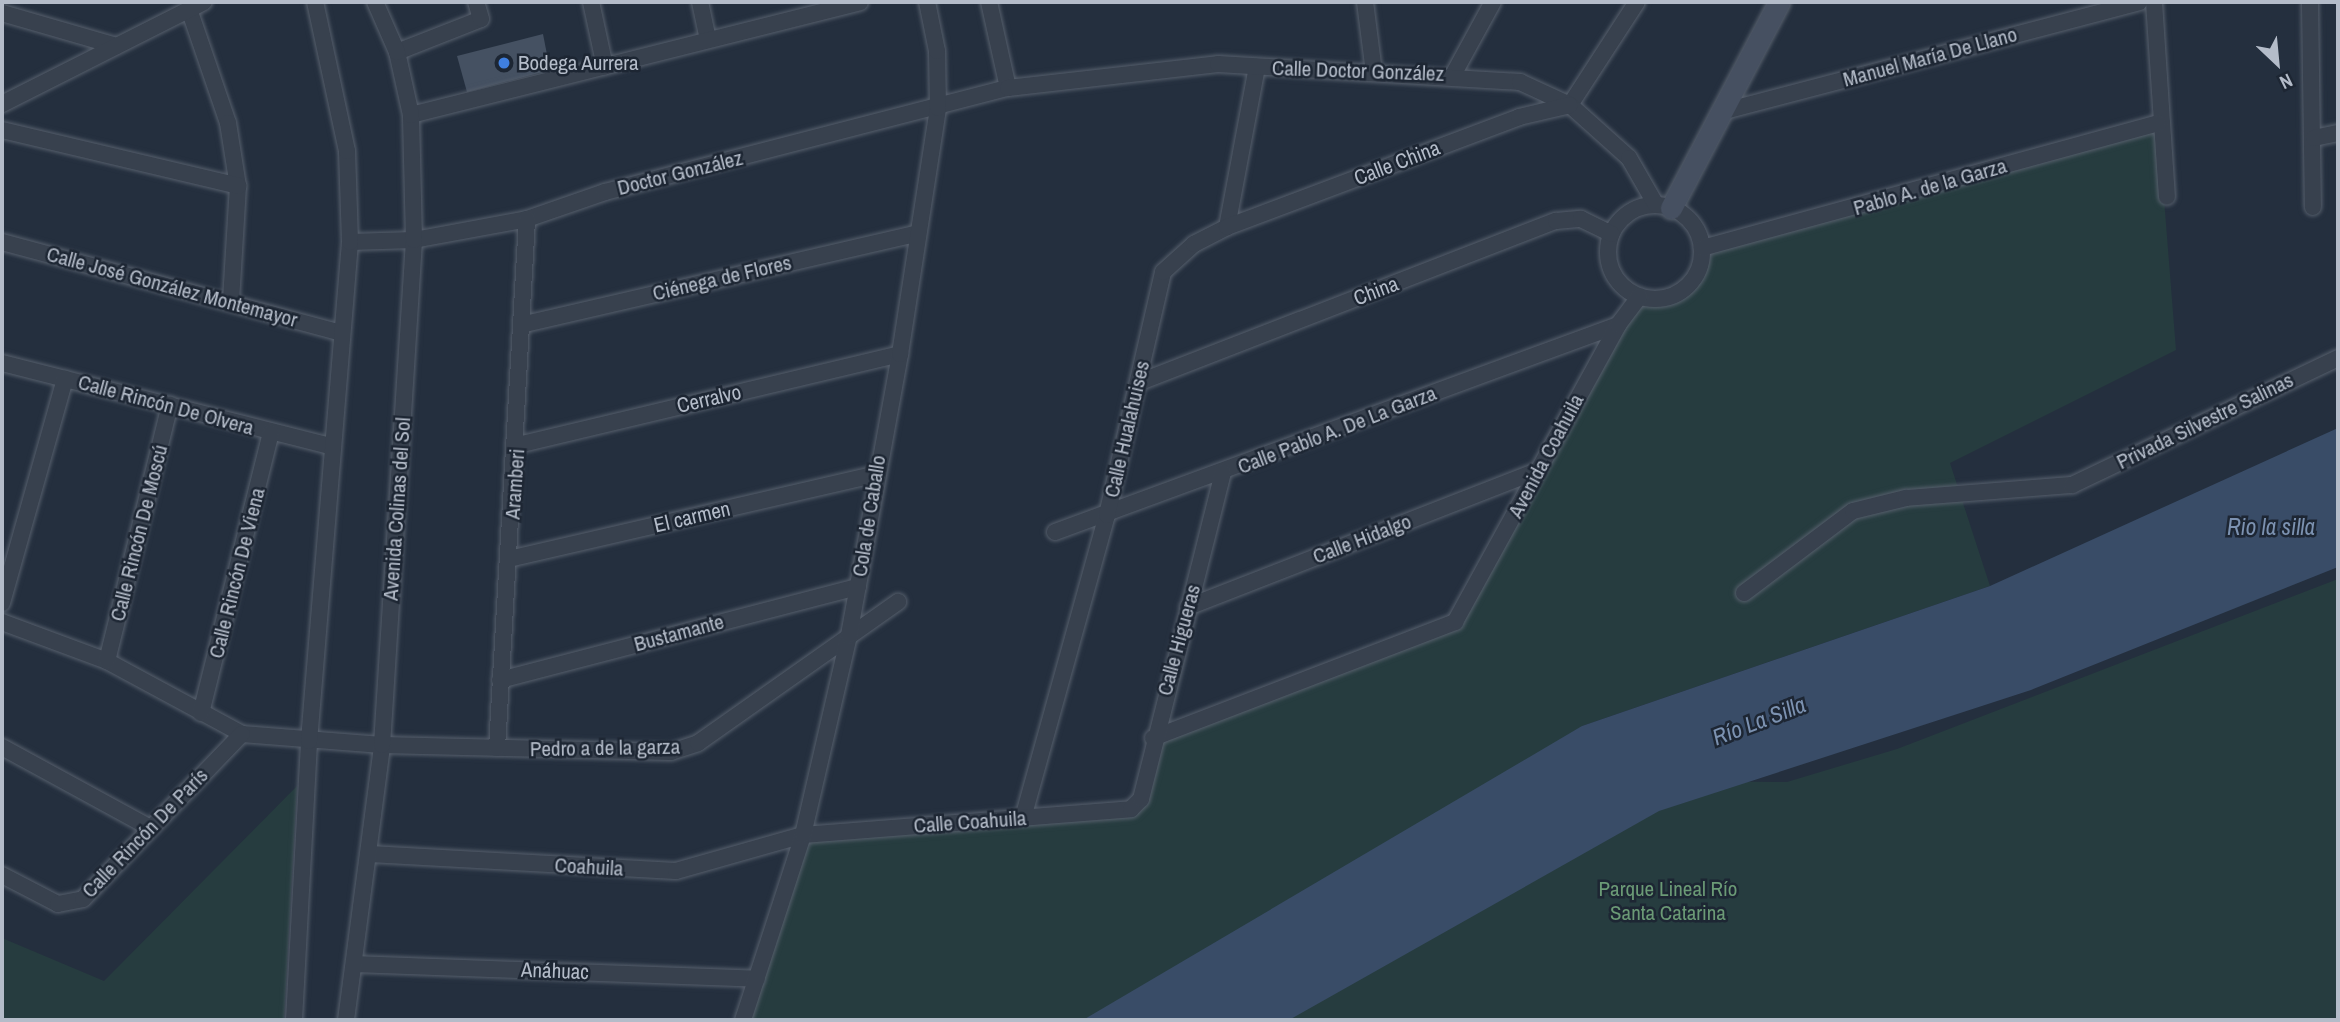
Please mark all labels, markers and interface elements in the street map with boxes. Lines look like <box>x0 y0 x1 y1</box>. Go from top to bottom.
street label: Manuel María De Llano <box>1840 22 2020 92</box>
north arrow <box>2242 28 2312 98</box>
place label: Bodega Aurrera <box>518 50 640 76</box>
marker: Bodega Aurrera <box>496 55 512 71</box>
street label: Calle Doctor González <box>1271 55 1445 87</box>
text: N <box>2275 68 2297 96</box>
street label: Calle China <box>1350 135 1444 191</box>
street label: Doctor González <box>615 145 745 201</box>
street label: Pablo A. de la Garza <box>1850 153 2010 221</box>
street label: Calle José González Montemayor <box>44 241 300 333</box>
street label: Ciénega de Flores <box>650 250 794 306</box>
street label: China <box>1350 271 1402 311</box>
street label: Calle Hualahuises <box>1099 358 1155 500</box>
street label: Privada Silvestre Salinas <box>2113 367 2297 475</box>
street label: Calle Rincón De Olvera <box>75 369 257 441</box>
street label: Cerralvo <box>674 379 744 419</box>
street label: Calle Pablo A. De La Garza <box>1234 380 1440 480</box>
street label: Avenida Coahuila <box>1503 390 1589 522</box>
street label: Avenida Colinas del Sol <box>378 417 416 601</box>
street label: Calle Rincón De Moscú <box>105 442 173 624</box>
street label: Aramberi <box>500 448 530 520</box>
street label: Cola de Caballo <box>847 454 891 578</box>
street label: Calle Rincón De Viena <box>204 485 270 661</box>
street label: El carmen <box>651 496 733 538</box>
street label: Calle Hidalgo <box>1309 509 1415 569</box>
water label: Rio la silla <box>2227 513 2315 541</box>
street label: Calle Higueras <box>1152 582 1206 698</box>
street label: Bustamante <box>631 609 727 657</box>
water label: Río La Silla <box>1709 691 1809 751</box>
street label: Pedro a de la garza <box>530 734 680 762</box>
street label: Calle Rincón De París <box>77 763 213 903</box>
street label: Calle Coahuila <box>913 805 1027 839</box>
street label: Coahuila <box>554 853 624 881</box>
park label: Parque Lineal Río Santa Catarina <box>1599 876 1737 926</box>
street label: Anáhuac <box>521 957 589 985</box>

